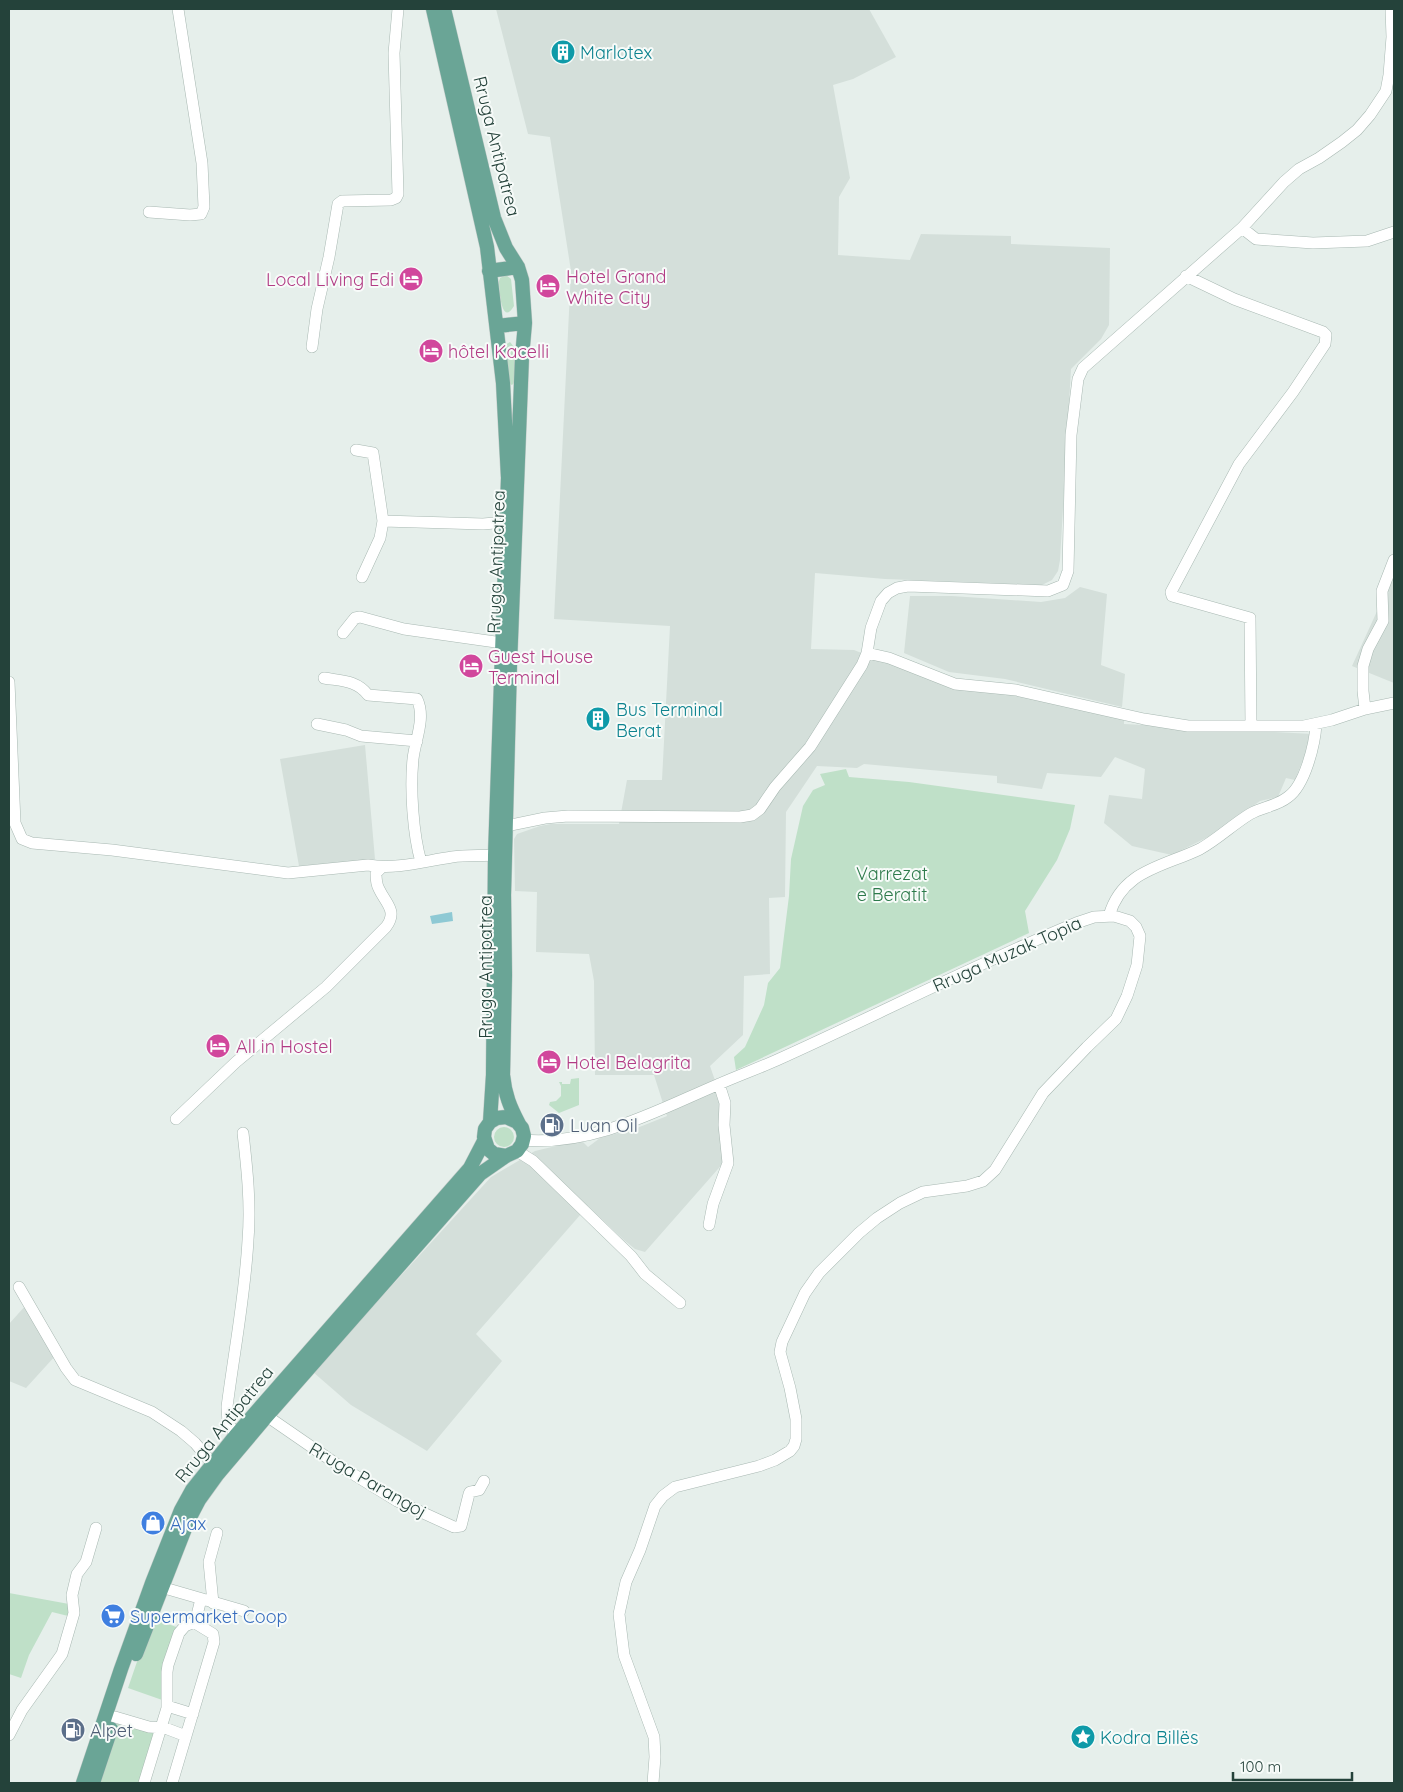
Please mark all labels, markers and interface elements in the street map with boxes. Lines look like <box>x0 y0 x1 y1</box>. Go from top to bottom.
building icon: Marlotex <box>550 39 576 65</box>
place label: Marlotex <box>580 41 653 64</box>
street label: Rruga Antipatrea <box>468 74 526 218</box>
place label: Hotel Grand White City <box>566 265 667 309</box>
hotel icon: Local Living Edi <box>398 266 424 292</box>
place label: Local Living Edi <box>266 268 394 291</box>
hotel icon: Hotel Grand White City <box>535 273 561 299</box>
hotel icon: hôtel Kacelli <box>418 338 444 364</box>
place label: hôtel Kacelli <box>448 340 549 363</box>
street label: Rruga Antipatrea <box>482 490 510 634</box>
place label: Guest House Terminal <box>488 645 593 689</box>
hotel icon: Guest House Terminal <box>458 653 484 679</box>
place label: Bus Terminal Berat <box>616 698 723 742</box>
building icon: Bus Terminal Berat <box>585 706 611 732</box>
park label: Varrezat e Beratit <box>856 862 928 906</box>
street label: Rruga Antipatrea <box>474 895 497 1039</box>
street label: Rruga Muzak Topia <box>929 911 1085 997</box>
hotel icon: All in Hostel <box>205 1033 231 1059</box>
place label: All in Hostel <box>236 1035 333 1058</box>
hotel icon: Hotel Belagrita <box>536 1049 562 1075</box>
place label: Hotel Belagrita <box>566 1051 691 1074</box>
fuel station icon: Luan Oil <box>539 1112 565 1138</box>
place label: Luan Oil <box>570 1114 638 1137</box>
street label: Rruga Antipatrea <box>170 1361 278 1487</box>
street label: Rruga Parangoj <box>305 1437 431 1523</box>
shop icon: Ajax <box>140 1510 166 1536</box>
place label: Ajax <box>170 1512 206 1535</box>
supermarket icon: Supermarket Coop <box>100 1603 126 1629</box>
place label: Supermarket Coop <box>130 1605 288 1628</box>
fuel station icon: Alpet <box>60 1717 86 1743</box>
place label: Alpet <box>90 1719 133 1742</box>
place icon: Kodra Billës <box>1070 1724 1096 1750</box>
place label: Kodra Billës <box>1100 1726 1198 1749</box>
scale bar <box>1233 1750 1352 1782</box>
text: 100 m <box>1240 1757 1281 1776</box>

